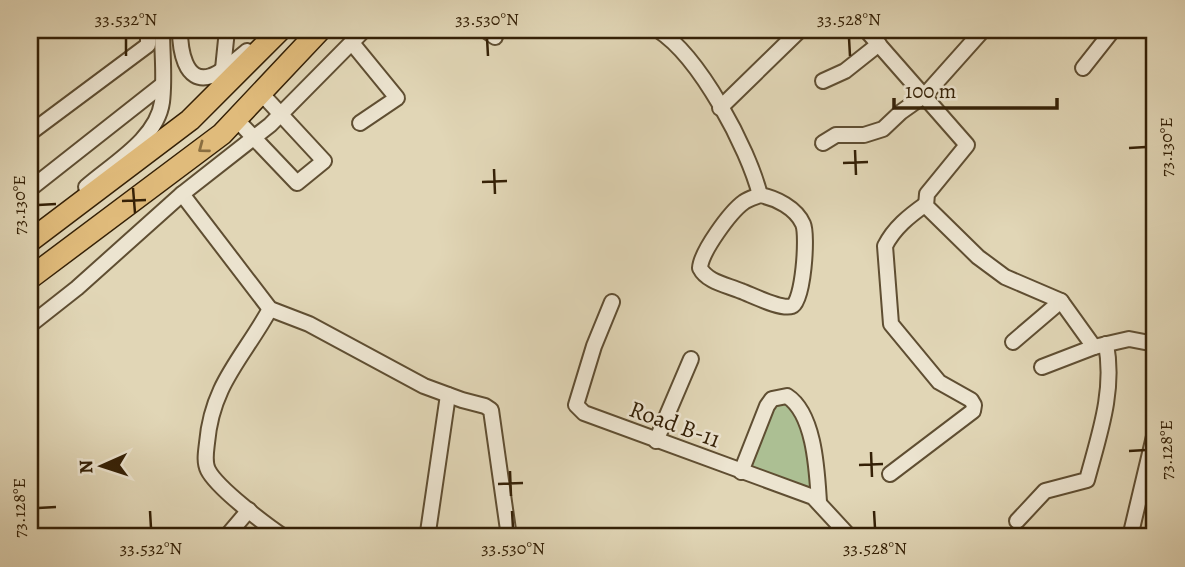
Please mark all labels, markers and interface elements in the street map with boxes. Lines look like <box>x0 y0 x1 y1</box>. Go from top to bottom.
text: 33.532°N <box>95 7 157 31</box>
text: 33.530°N <box>455 7 519 31</box>
text: 33.528°N <box>817 7 881 31</box>
scale bar <box>894 66 1057 110</box>
text: 100 m <box>905 77 956 105</box>
text: 73.130°E <box>1154 117 1178 177</box>
one-way arrow <box>198 139 211 152</box>
text: 73.130°E <box>7 175 31 235</box>
street label: Road B-11 <box>625 393 725 455</box>
text: 73.128°E <box>1154 420 1178 480</box>
north arrow <box>66 430 136 500</box>
text: N <box>73 459 99 474</box>
text: 73.128°E <box>7 478 31 538</box>
text: 33.532°N <box>120 536 182 560</box>
text: 33.530°N <box>481 536 545 560</box>
text: 33.528°N <box>843 536 907 560</box>

